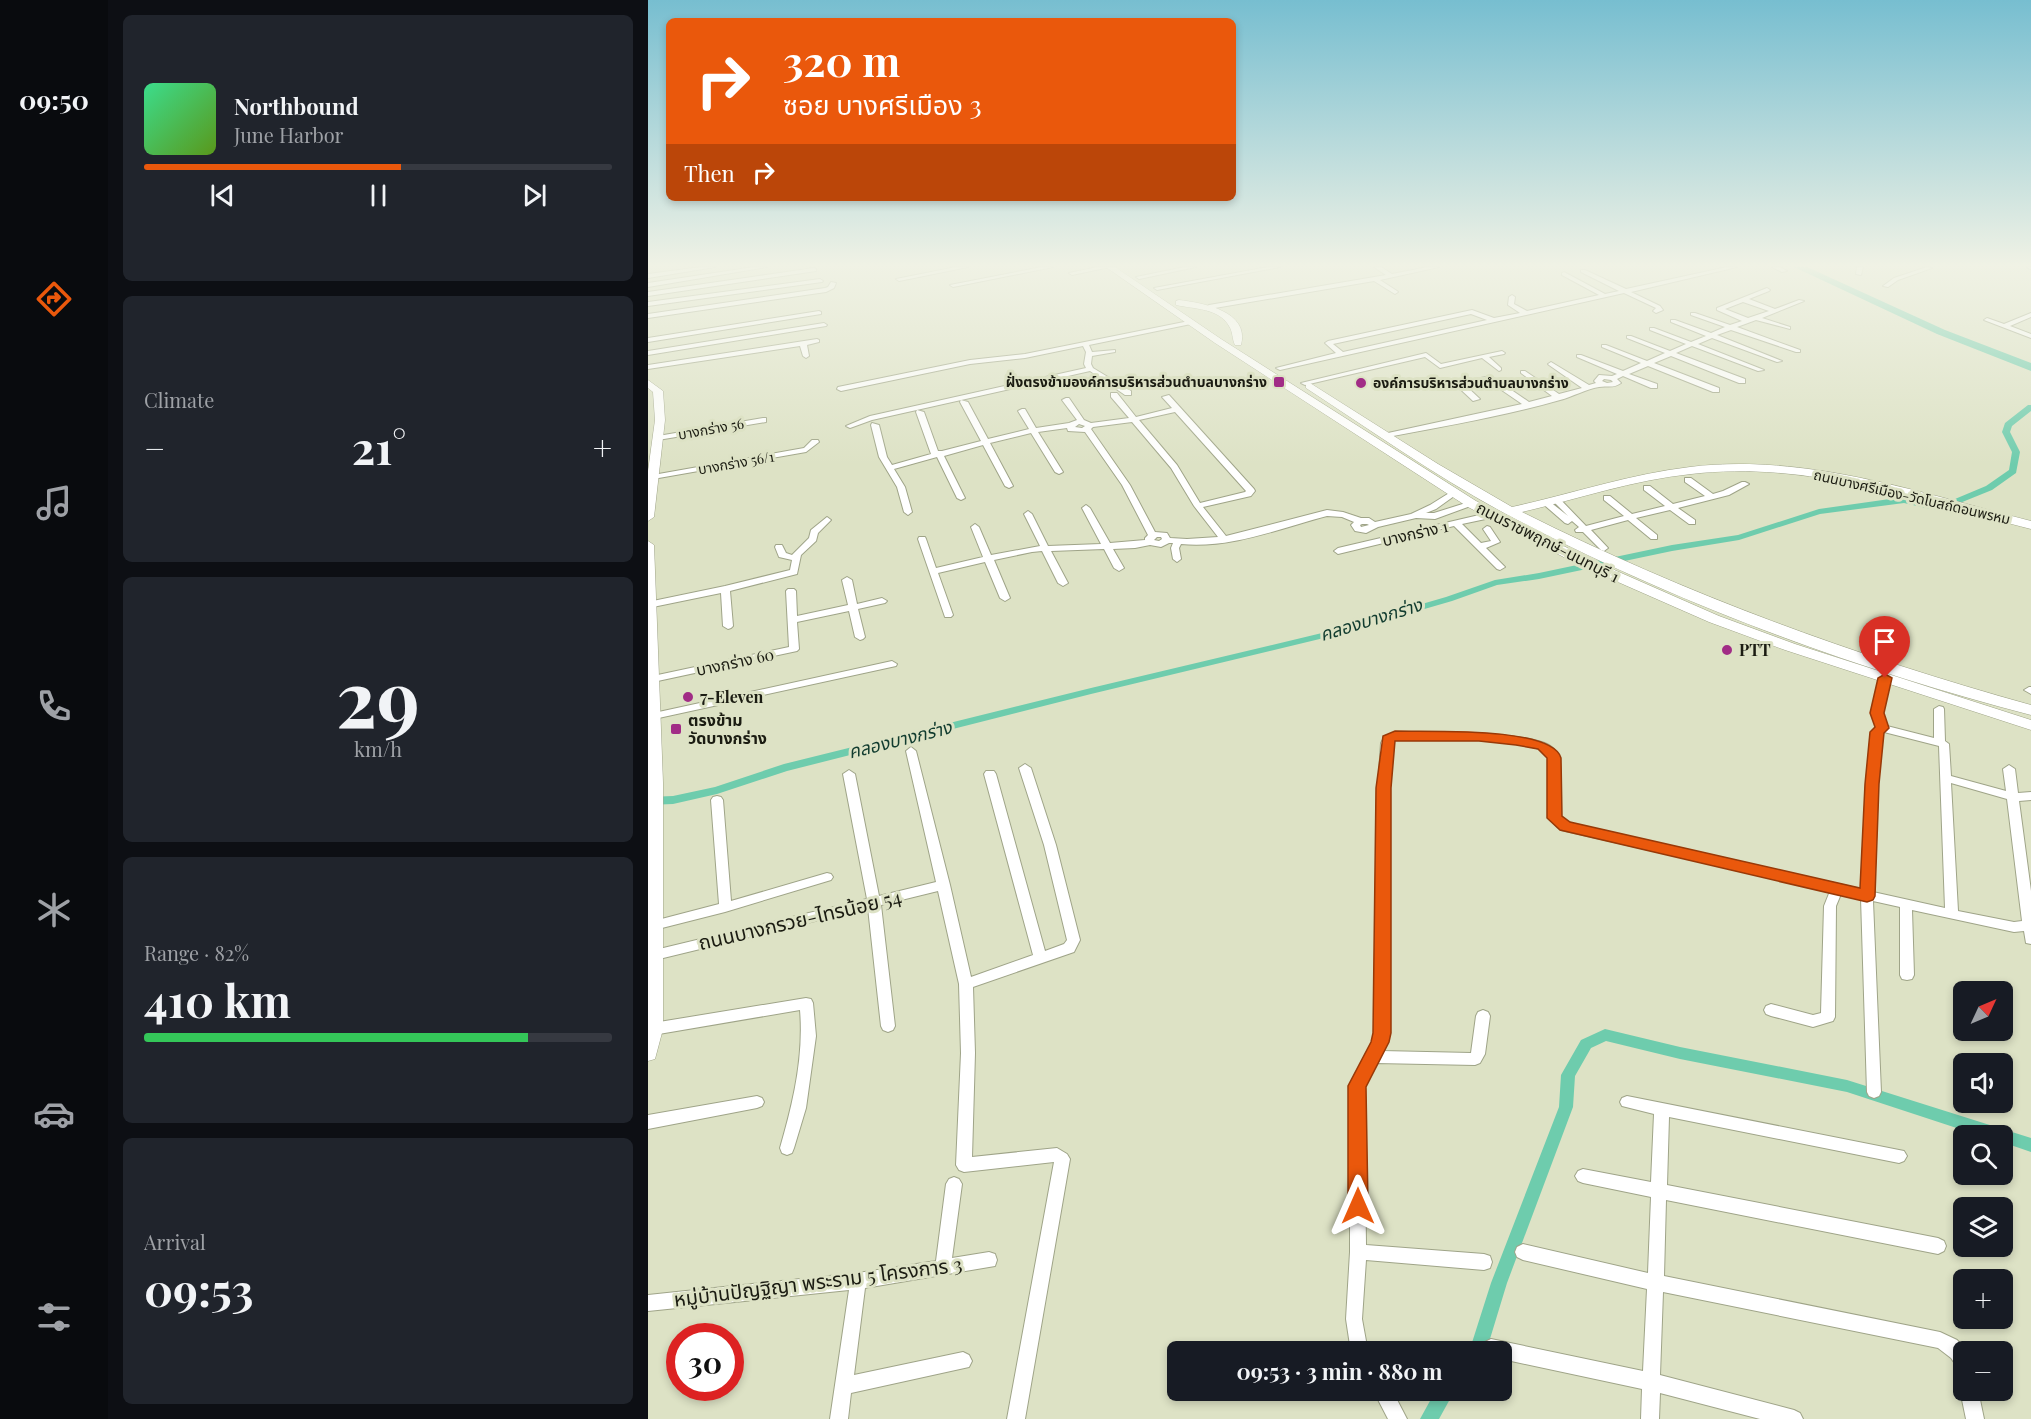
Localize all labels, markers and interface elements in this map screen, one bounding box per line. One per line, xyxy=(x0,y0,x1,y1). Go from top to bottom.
text: 320 m xyxy=(783,32,900,88)
icon: right xyxy=(684,42,762,120)
text: 09:50 xyxy=(19,81,89,117)
text: ซอย บางศรีเมือง 3 xyxy=(783,86,982,122)
text: Northbound xyxy=(234,91,359,121)
text: June Harbor xyxy=(234,121,344,148)
icon: right xyxy=(747,156,780,189)
text: Then xyxy=(684,158,735,188)
icon: previous xyxy=(206,179,239,212)
icon: pause xyxy=(362,179,395,212)
icon: next xyxy=(518,179,551,212)
icon: directions xyxy=(33,278,75,320)
place label: ฝั่งตรงข้ามองค์การบริหารส่วนตำบลบางกร่าง xyxy=(1006,372,1267,391)
place label: องค์การบริหารส่วนตำบลบางกร่าง xyxy=(1373,373,1569,392)
marker: ฝั่งตรงข้ามองค์การบริหารส่วนตำบลบางกร่าง xyxy=(1272,375,1286,389)
marker: องค์การบริหารส่วนตำบลบางกร่าง xyxy=(1354,376,1368,390)
text: Climate xyxy=(144,386,214,413)
street label: บางกร่าง 56 xyxy=(676,413,745,444)
text: 21° xyxy=(352,416,406,476)
text: − xyxy=(144,425,165,469)
text: + xyxy=(593,425,612,469)
street label: บางกร่าง 56/1 xyxy=(696,446,775,479)
street label: ถนนบางศรีเมือง-วัดโบสถ์ดอนพรหม xyxy=(1812,465,2012,528)
icon: music xyxy=(33,482,75,524)
street label: ถนนราชพฤกษ์-นนทบุรี 1 xyxy=(1473,496,1623,587)
street label: บางกร่าง 1 xyxy=(1380,515,1450,550)
water label: คลองบางกร่าง xyxy=(1317,592,1426,646)
pin xyxy=(1859,616,1910,678)
icon: arrive xyxy=(1868,625,1901,658)
place label: PTT xyxy=(1739,639,1771,660)
street label: บางกร่าง 60 xyxy=(694,643,776,680)
marker: PTT xyxy=(1720,643,1734,657)
text: 29 xyxy=(336,644,420,748)
icon: phone xyxy=(33,685,75,727)
place label: 7-Eleven xyxy=(700,686,763,707)
marker: 7-Eleven xyxy=(681,690,695,704)
place label: ตรงข้าม วัดบางกร่าง xyxy=(688,709,767,748)
water label: คลองบางกร่าง xyxy=(846,714,955,763)
marker: ตรงข้าม วัดบางกร่าง xyxy=(669,722,683,736)
text: km/h xyxy=(354,735,402,762)
street label: ถนนบางกรวย-ไทรน้อย 54 xyxy=(695,882,904,955)
icon: climate xyxy=(33,889,75,931)
text: Range · 82% xyxy=(144,939,249,966)
text: 410 km xyxy=(144,969,291,1029)
north arrow xyxy=(1953,981,2013,1041)
map controls xyxy=(1953,981,2013,1401)
button: sound xyxy=(1953,1053,2013,1113)
icon: car xyxy=(33,1093,75,1135)
button: search xyxy=(1953,1125,2013,1185)
position arrow xyxy=(1326,1174,1390,1238)
button: layers xyxy=(1953,1197,2013,1257)
text: Arrival xyxy=(144,1228,206,1255)
street label: หมู่บ้านปัญฐิญา พระราม 5 โครงการ 3 xyxy=(672,1249,964,1313)
text: 09:53 xyxy=(144,1258,254,1318)
button: + xyxy=(1953,1269,2013,1329)
icon: filters xyxy=(33,1296,75,1338)
speed limit sign: 30 xyxy=(666,1323,744,1401)
button: − xyxy=(1953,1341,2013,1401)
text: 09:53 · 3 min · 880 m xyxy=(1237,1356,1443,1386)

